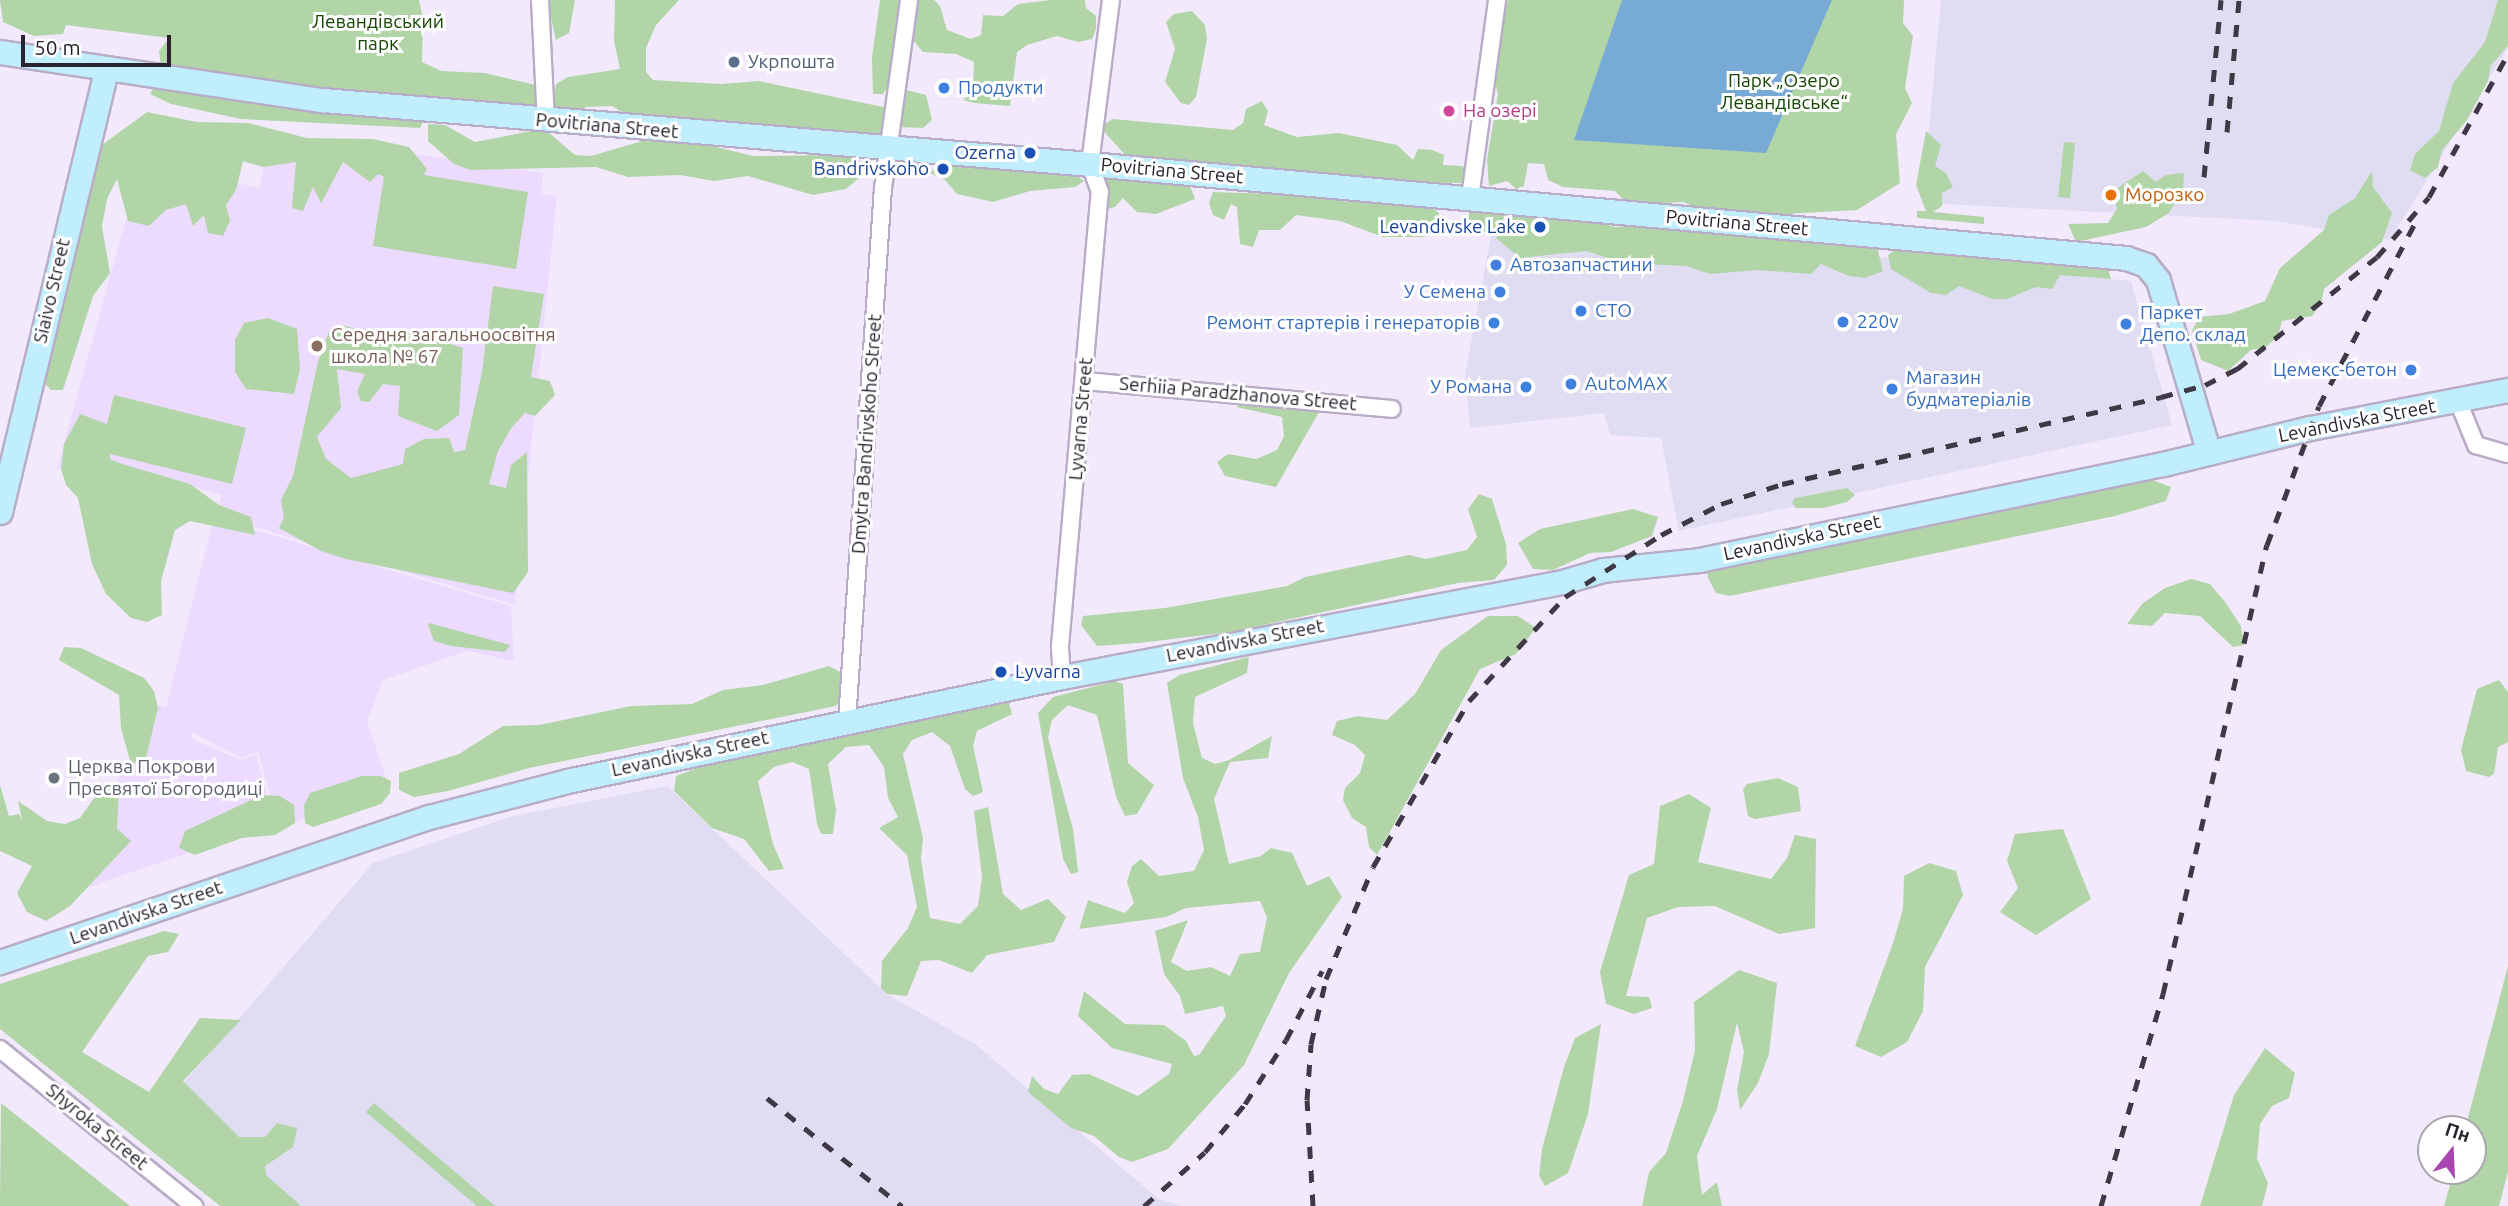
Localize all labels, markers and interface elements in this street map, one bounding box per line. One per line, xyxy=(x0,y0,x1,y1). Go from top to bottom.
park label: Левандівський парк xyxy=(312,11,444,55)
scale bar xyxy=(24,21,175,65)
text: 50 m xyxy=(34,35,81,59)
place label: Укрпошта xyxy=(748,51,835,73)
marker: Укрпошта xyxy=(726,54,742,70)
park label: Парк „Озеро Левандівське“ xyxy=(1720,70,1848,114)
place label: Продукти xyxy=(958,77,1044,99)
marker: Продукти xyxy=(936,80,952,96)
place label: На озері xyxy=(1463,100,1537,122)
marker: На озері xyxy=(1441,103,1457,119)
street label: Povitriana Street xyxy=(535,108,679,144)
place label: Ozerna xyxy=(954,142,1016,164)
marker: Ozerna xyxy=(1022,145,1038,161)
street label: Povitriana Street xyxy=(1100,153,1244,189)
place label: Bandrivskoho xyxy=(814,158,929,180)
marker: Bandrivskoho xyxy=(935,161,951,177)
place label: Морозко xyxy=(2125,184,2204,206)
marker: Морозко xyxy=(2103,187,2119,203)
street label: Povitriana Street xyxy=(1665,205,1809,241)
place label: Levandivske Lake xyxy=(1379,216,1526,238)
marker: Levandivske Lake xyxy=(1532,219,1548,235)
street label: Siaivo Street xyxy=(29,236,75,346)
place label: Автозапчастини xyxy=(1510,254,1653,276)
marker: Автозапчастини xyxy=(1488,257,1504,273)
place label: У Семена xyxy=(1404,281,1486,303)
marker: У Семена xyxy=(1492,284,1508,300)
place label: СТО xyxy=(1595,300,1632,322)
place label: Паркет Депо. склад xyxy=(2140,302,2246,346)
marker: СТО xyxy=(1573,303,1589,319)
place label: 220v xyxy=(1857,311,1898,333)
place label: Ремонт стартерів і генераторів xyxy=(1206,312,1480,334)
street label: Dmytra Bandrivskoho Street xyxy=(847,313,887,555)
marker: 220v xyxy=(1835,314,1851,330)
marker: Ремонт стартерів і генераторів xyxy=(1486,315,1502,331)
marker: Паркет Депо. склад xyxy=(2118,316,2134,332)
place label: Середня загальноосвітня школа № 67 xyxy=(331,324,556,368)
marker: Середня загальноосвітня школа № 67 xyxy=(309,338,325,354)
street label: Lyvarna Street xyxy=(1064,357,1098,481)
place label: Цемекс-бетон xyxy=(2273,359,2397,381)
marker: Цемекс-бетон xyxy=(2403,362,2419,378)
place label: Магазин будматеріалів xyxy=(1906,367,2031,411)
street label: Serhiia Paradzhanova Street xyxy=(1118,372,1358,416)
place label: AutoMAX xyxy=(1585,373,1668,395)
place label: У Романа xyxy=(1430,376,1512,398)
marker: AutoMAX xyxy=(1563,376,1579,392)
marker: У Романа xyxy=(1518,379,1534,395)
marker: Магазин будматеріалів xyxy=(1884,381,1900,397)
street label: Levandivska Street xyxy=(2276,395,2438,447)
street label: Levandivska Street xyxy=(1721,510,1883,566)
street label: Levandivska Street xyxy=(1164,615,1326,667)
place label: Lyvarna xyxy=(1015,661,1081,683)
marker: Lyvarna xyxy=(993,664,1009,680)
street label: Levandivska Street xyxy=(609,726,771,782)
place label: Церква Покрови Пресвятої Богородиці xyxy=(68,756,263,800)
marker: Церква Покрови Пресвятої Богородиці xyxy=(46,770,62,786)
street label: Levandivska Street xyxy=(67,876,225,950)
street label: Shyroka Street xyxy=(41,1079,153,1175)
north arrow xyxy=(2417,1115,2487,1185)
text: Пн xyxy=(2443,1118,2473,1146)

